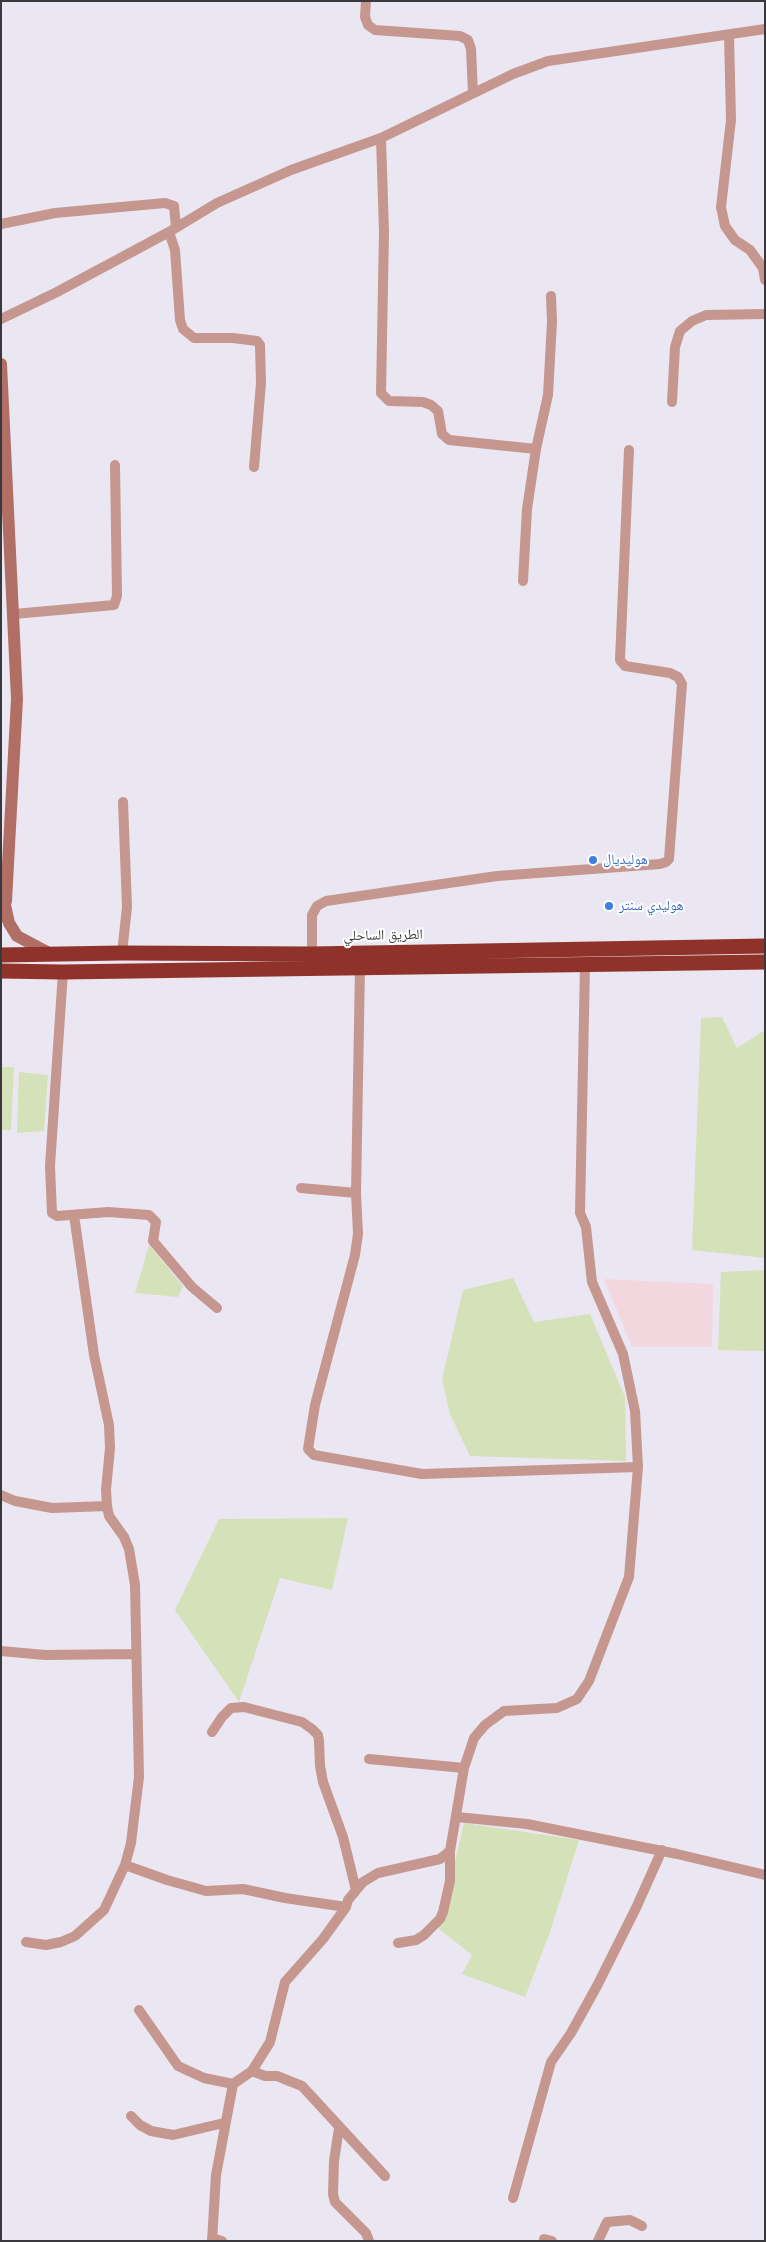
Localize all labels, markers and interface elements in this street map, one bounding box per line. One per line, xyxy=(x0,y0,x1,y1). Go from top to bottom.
place label: هوليديال xyxy=(603,852,648,868)
marker: هوليديال xyxy=(587,854,599,866)
place label: هوليدي سنتر xyxy=(619,898,684,914)
marker: هوليدي سنتر xyxy=(603,900,615,912)
street label: الطريق الساحلي xyxy=(343,927,423,945)

